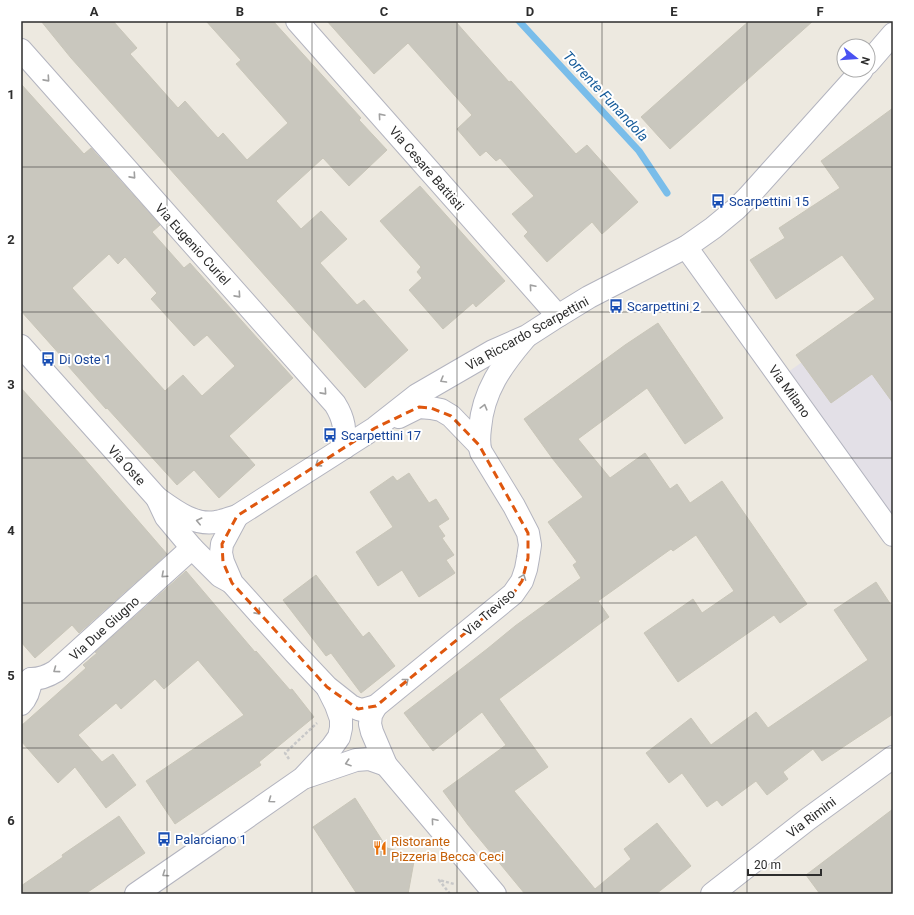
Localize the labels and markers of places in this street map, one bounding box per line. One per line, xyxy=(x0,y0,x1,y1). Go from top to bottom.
bus stop icon: Scarpettini 15 xyxy=(710,193,726,209)
place label: Scarpettini 15 xyxy=(729,194,809,209)
bus stop icon: Scarpettini 2 xyxy=(608,298,624,314)
place label: Scarpettini 2 xyxy=(627,299,700,314)
bus stop icon: Di Oste 1 xyxy=(40,351,56,367)
place label: Di Oste 1 xyxy=(59,352,111,367)
bus stop icon: Scarpettini 17 xyxy=(322,427,338,443)
place label: Scarpettini 17 xyxy=(341,428,421,443)
bus stop icon: Palarciano 1 xyxy=(156,831,172,847)
place label: Palarciano 1 xyxy=(175,832,247,847)
place label: Ristorante Pizzeria Becca Ceci xyxy=(391,834,504,864)
restaurant icon: Ristorante Pizzeria Becca Ceci xyxy=(372,840,388,856)

